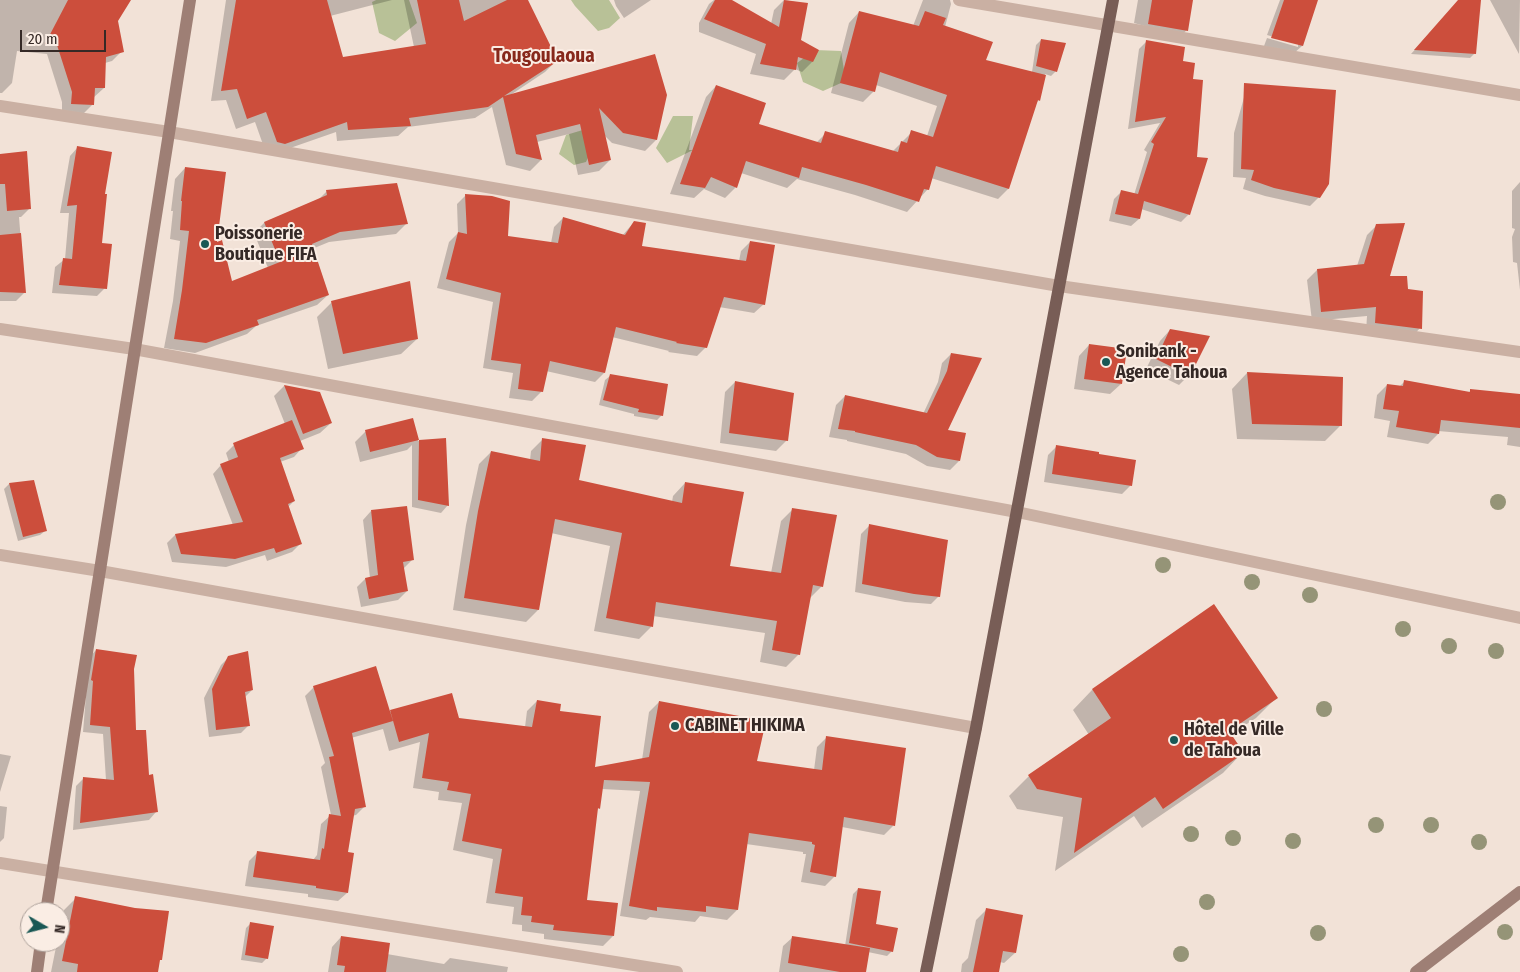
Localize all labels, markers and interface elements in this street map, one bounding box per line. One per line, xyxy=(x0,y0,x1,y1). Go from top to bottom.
scale bar xyxy=(22,20,109,52)
text: 20 m xyxy=(28,30,58,48)
district label: Tougoulaoua xyxy=(493,46,595,68)
place label: Poissonerie Boutique FIFA xyxy=(215,223,317,266)
marker: Poissonerie Boutique FIFA xyxy=(199,238,211,250)
place label: Sonibank - Agence Tahoua xyxy=(1116,341,1227,384)
marker: Sonibank - Agence Tahoua xyxy=(1100,356,1112,368)
place label: CABINET HIKIMA xyxy=(685,715,805,737)
place label: Hôtel de Ville de Tahoua xyxy=(1184,719,1284,762)
marker: CABINET HIKIMA xyxy=(669,720,681,732)
marker: Hôtel de Ville de Tahoua xyxy=(1168,734,1180,746)
north arrow xyxy=(20,902,70,952)
text: N xyxy=(50,924,68,934)

